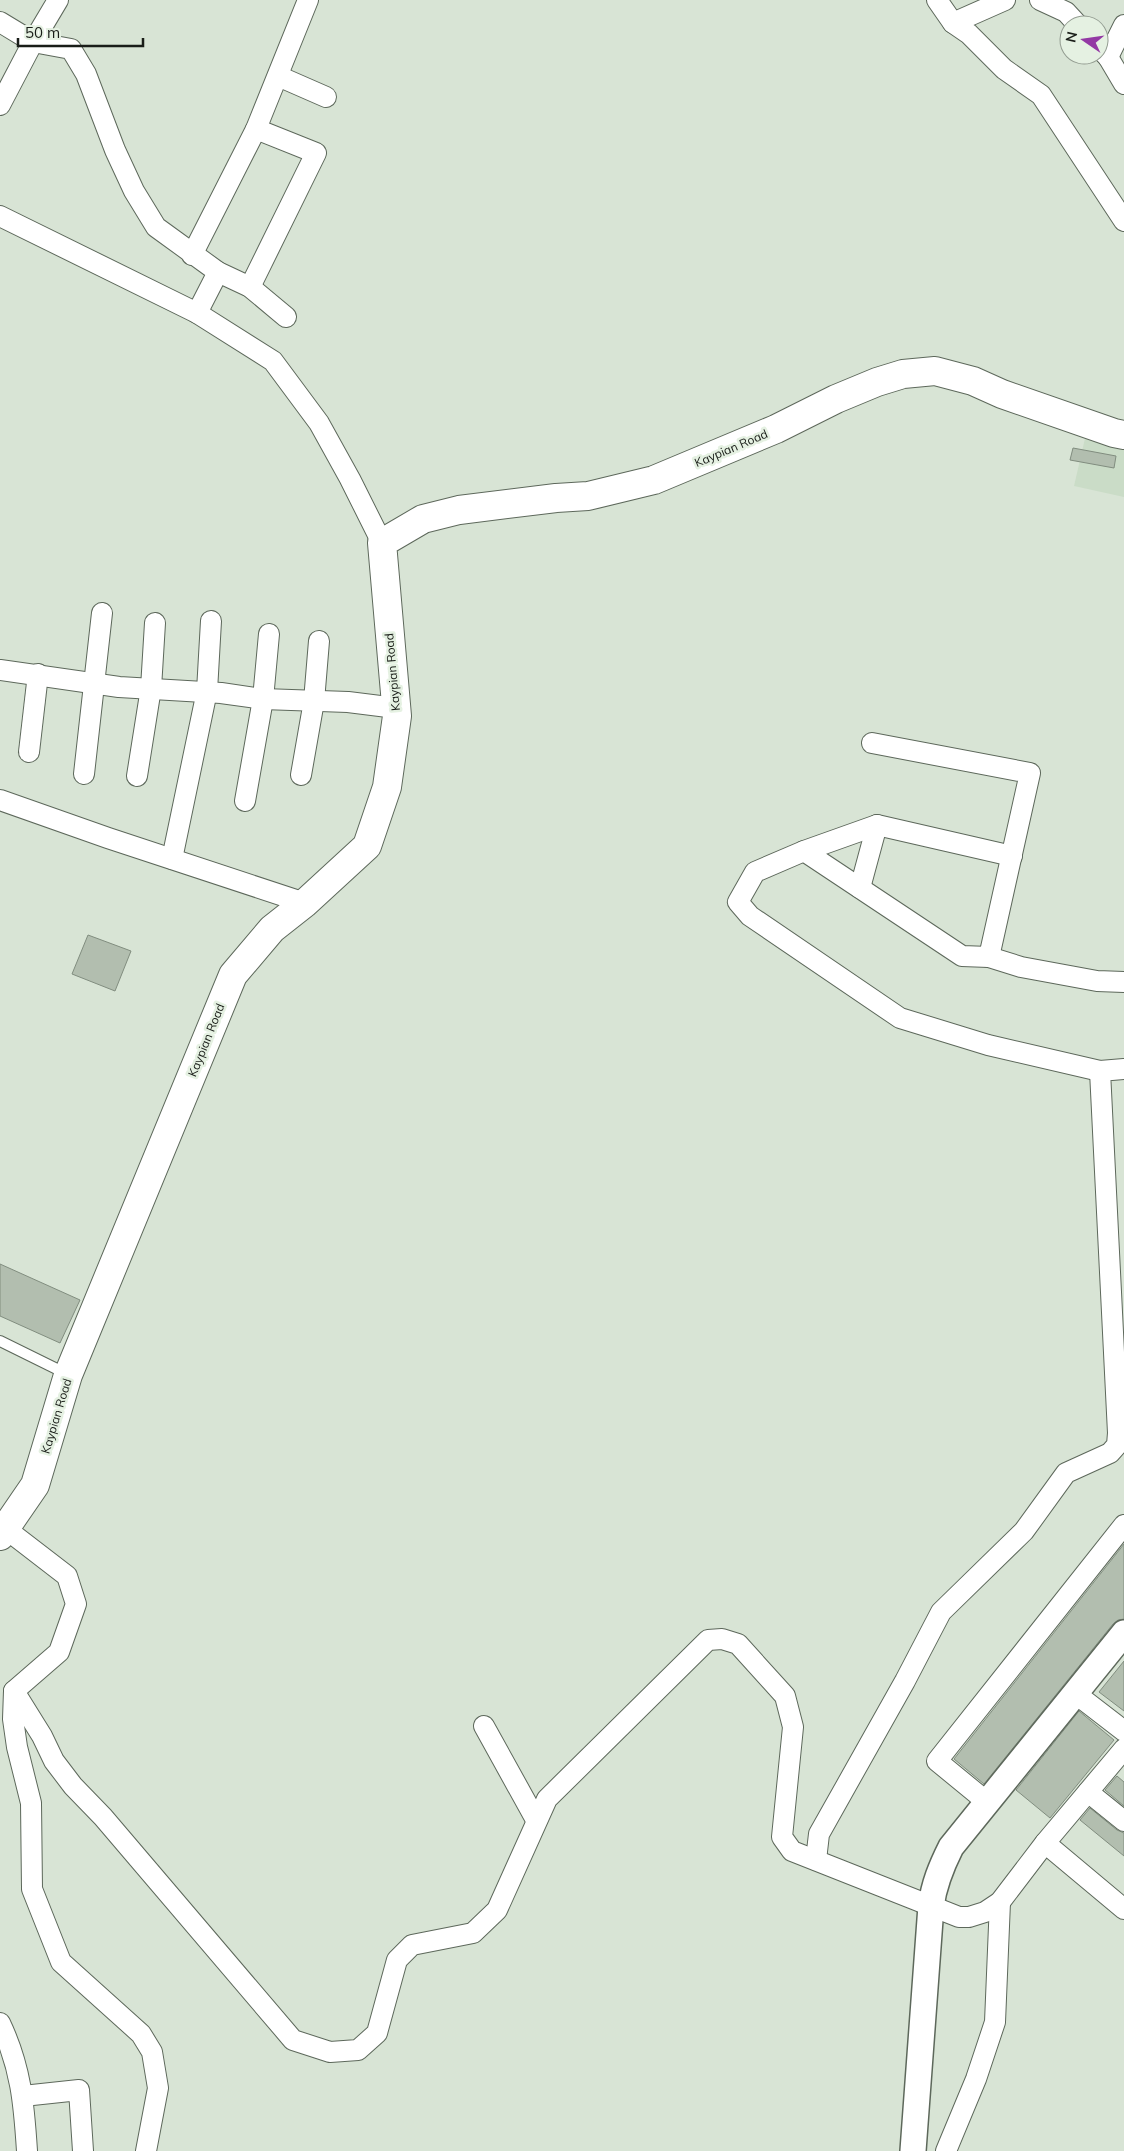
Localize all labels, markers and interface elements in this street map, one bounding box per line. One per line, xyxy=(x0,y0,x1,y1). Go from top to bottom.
scale bar xyxy=(18,15,142,47)
north arrow xyxy=(1059,15,1109,65)
text: 50 m xyxy=(25,23,60,42)
text: N xyxy=(1061,30,1081,44)
street label: Kaypian Road xyxy=(692,426,770,470)
street label: Kaypian Road xyxy=(381,633,403,711)
street label: Kaypian Road xyxy=(184,1001,228,1079)
street label: Kaypian Road xyxy=(37,1377,75,1455)

